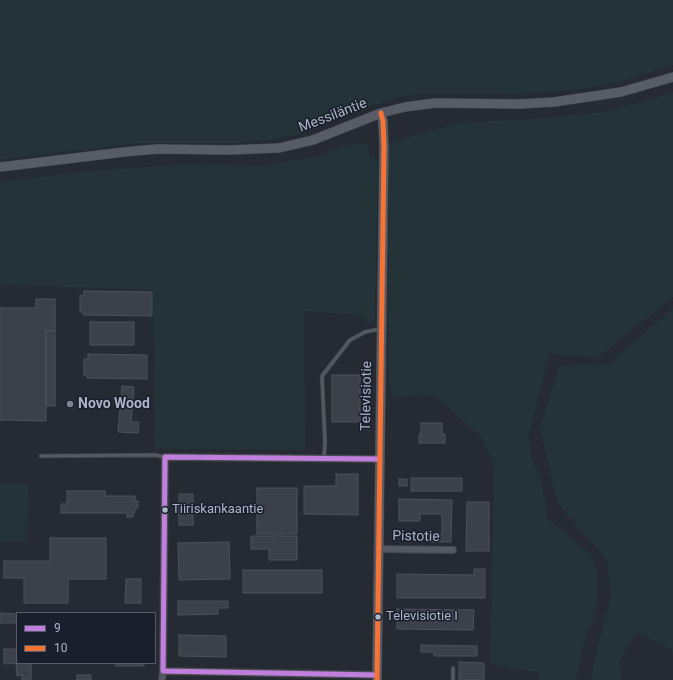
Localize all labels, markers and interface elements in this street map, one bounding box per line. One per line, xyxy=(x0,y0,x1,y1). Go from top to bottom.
street label: Messiläntie xyxy=(297,95,369,137)
street label: Televisiotie xyxy=(358,361,376,431)
place label: Novo Wood xyxy=(78,396,150,412)
marker: Novo Wood xyxy=(65,399,75,409)
place label: Tiiriskankaantie xyxy=(172,502,263,518)
marker: Tiiriskankaantie xyxy=(160,505,170,515)
street label: Pistotie xyxy=(392,528,440,546)
place label: Televisiotie I xyxy=(386,609,458,625)
legend xyxy=(16,612,156,664)
marker: Televisiotie I xyxy=(373,612,383,622)
text: 9 xyxy=(54,621,61,635)
text: 10 xyxy=(54,641,68,655)

